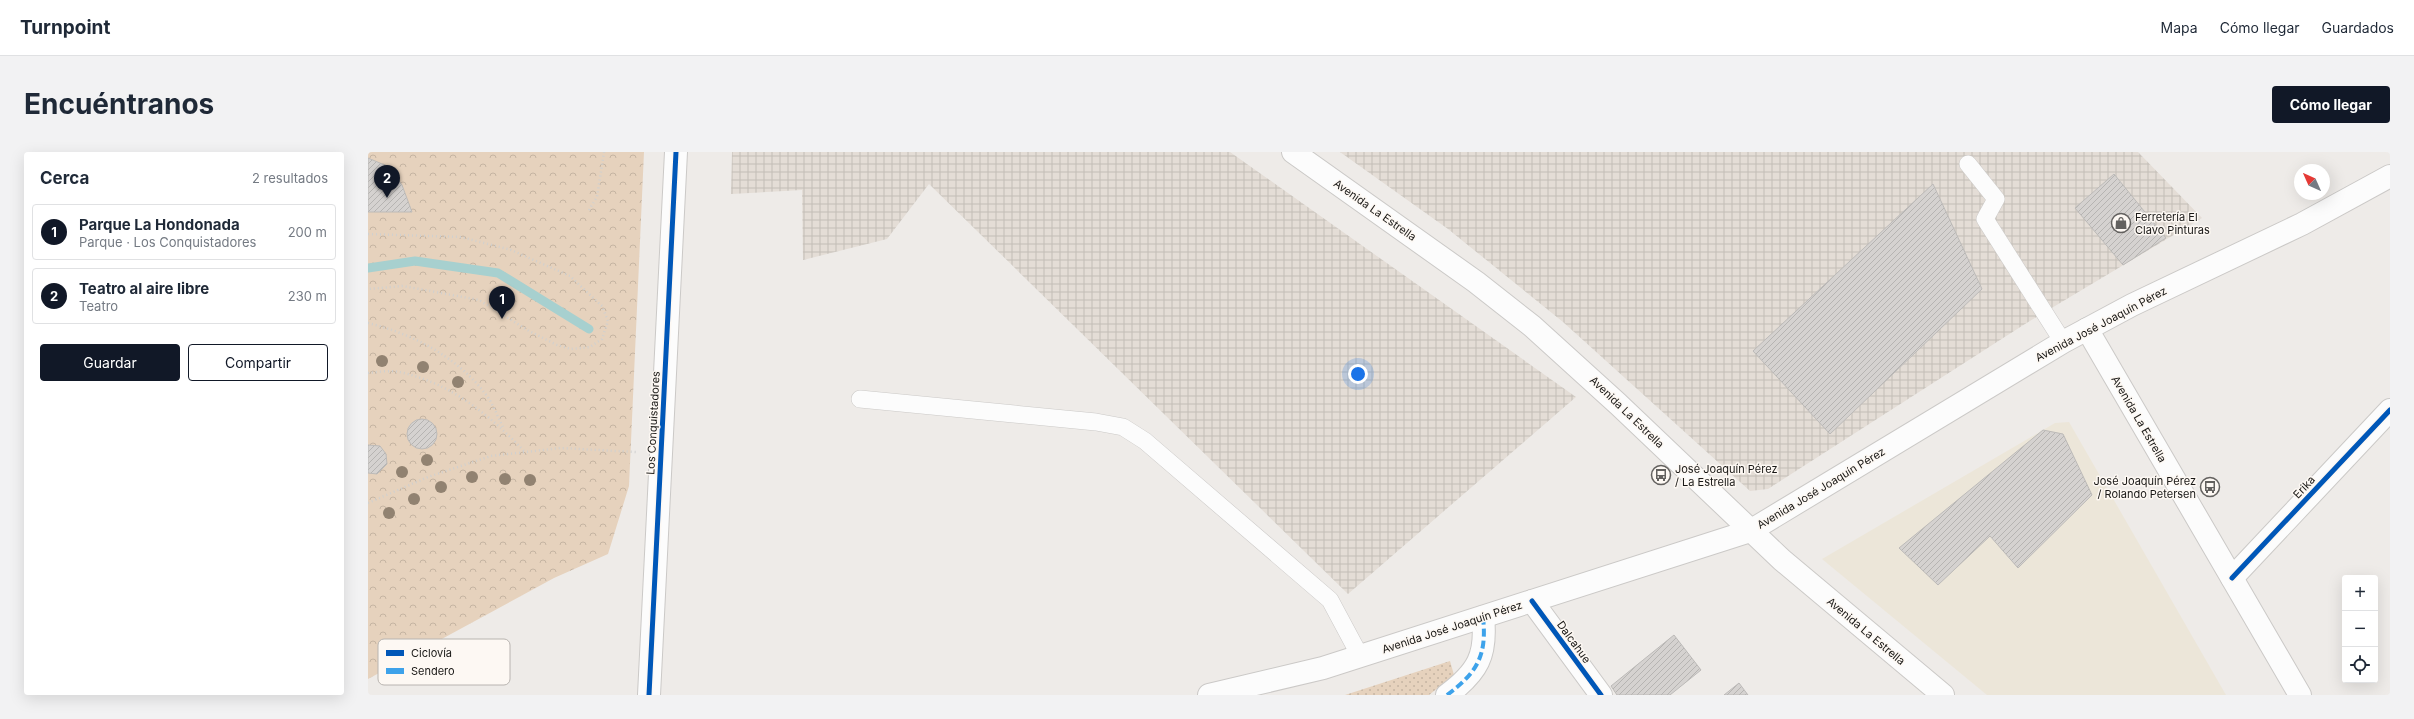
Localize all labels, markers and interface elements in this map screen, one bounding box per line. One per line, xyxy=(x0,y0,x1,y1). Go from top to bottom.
text: Turnpoint xyxy=(20,16,110,39)
text: Mapa xyxy=(2161,19,2198,36)
text: Cómo llegar xyxy=(2220,19,2300,36)
text: Guardados xyxy=(2322,19,2394,36)
button: Cómo llegar xyxy=(2272,86,2390,123)
text: Encuéntranos xyxy=(24,87,214,121)
north arrow xyxy=(2294,164,2330,200)
pin: 2 xyxy=(374,165,400,198)
text: Cerca xyxy=(40,168,89,188)
text: 2 resultados xyxy=(252,170,328,186)
street label: Avenida La Estrella xyxy=(1331,176,1419,244)
place label: Ferretería El Clavo Pinturas xyxy=(2135,210,2210,237)
shop icon: Ferretería El Clavo Pinturas xyxy=(2110,212,2132,234)
text: Parque La Hondonada xyxy=(79,215,240,234)
text: 1 xyxy=(51,224,57,240)
text: 200 m xyxy=(288,224,327,240)
text: Parque · Los Conquistadores xyxy=(79,234,256,250)
text: Teatro al aire libre xyxy=(79,279,209,298)
street label: Avenida José Joaquín Pérez xyxy=(2033,283,2169,365)
pin: 1 xyxy=(489,286,515,319)
text: 2 xyxy=(50,288,58,304)
text: 230 m xyxy=(288,288,327,304)
text: Teatro xyxy=(79,298,118,314)
button: Guardar xyxy=(40,344,180,381)
button: Compartir xyxy=(188,344,328,381)
your location xyxy=(1348,364,1368,384)
street label: Los Conquistadores xyxy=(643,371,663,475)
street label: Avenida La Estrella xyxy=(1587,373,1667,451)
street label: Avenida La Estrella xyxy=(2108,373,2170,465)
street label: Avenida José Joaquín Pérez xyxy=(1754,444,1888,532)
place label: José Joaquín Pérez / La Estrella xyxy=(1675,462,1778,489)
bus stop icon: José Joaquín Pérez / La Estrella xyxy=(1650,464,1672,486)
street label: Erika xyxy=(2290,473,2318,501)
place label: José Joaquín Pérez / Rolando Petersen xyxy=(2093,474,2196,501)
bus stop icon: José Joaquín Pérez / Rolando Petersen xyxy=(2199,476,2221,498)
map controls xyxy=(2342,575,2378,683)
button: + xyxy=(2342,575,2378,611)
street label: Avenida La Estrella xyxy=(1824,594,1908,668)
street label: Avenida José Joaquín Pérez xyxy=(1380,598,1524,656)
button: − xyxy=(2342,611,2378,647)
street label: Dalcahue xyxy=(1554,618,1594,666)
legend xyxy=(378,639,510,685)
text: Ciclovía xyxy=(411,646,452,660)
button: locate xyxy=(2342,647,2378,683)
text: Sendero xyxy=(411,664,455,678)

